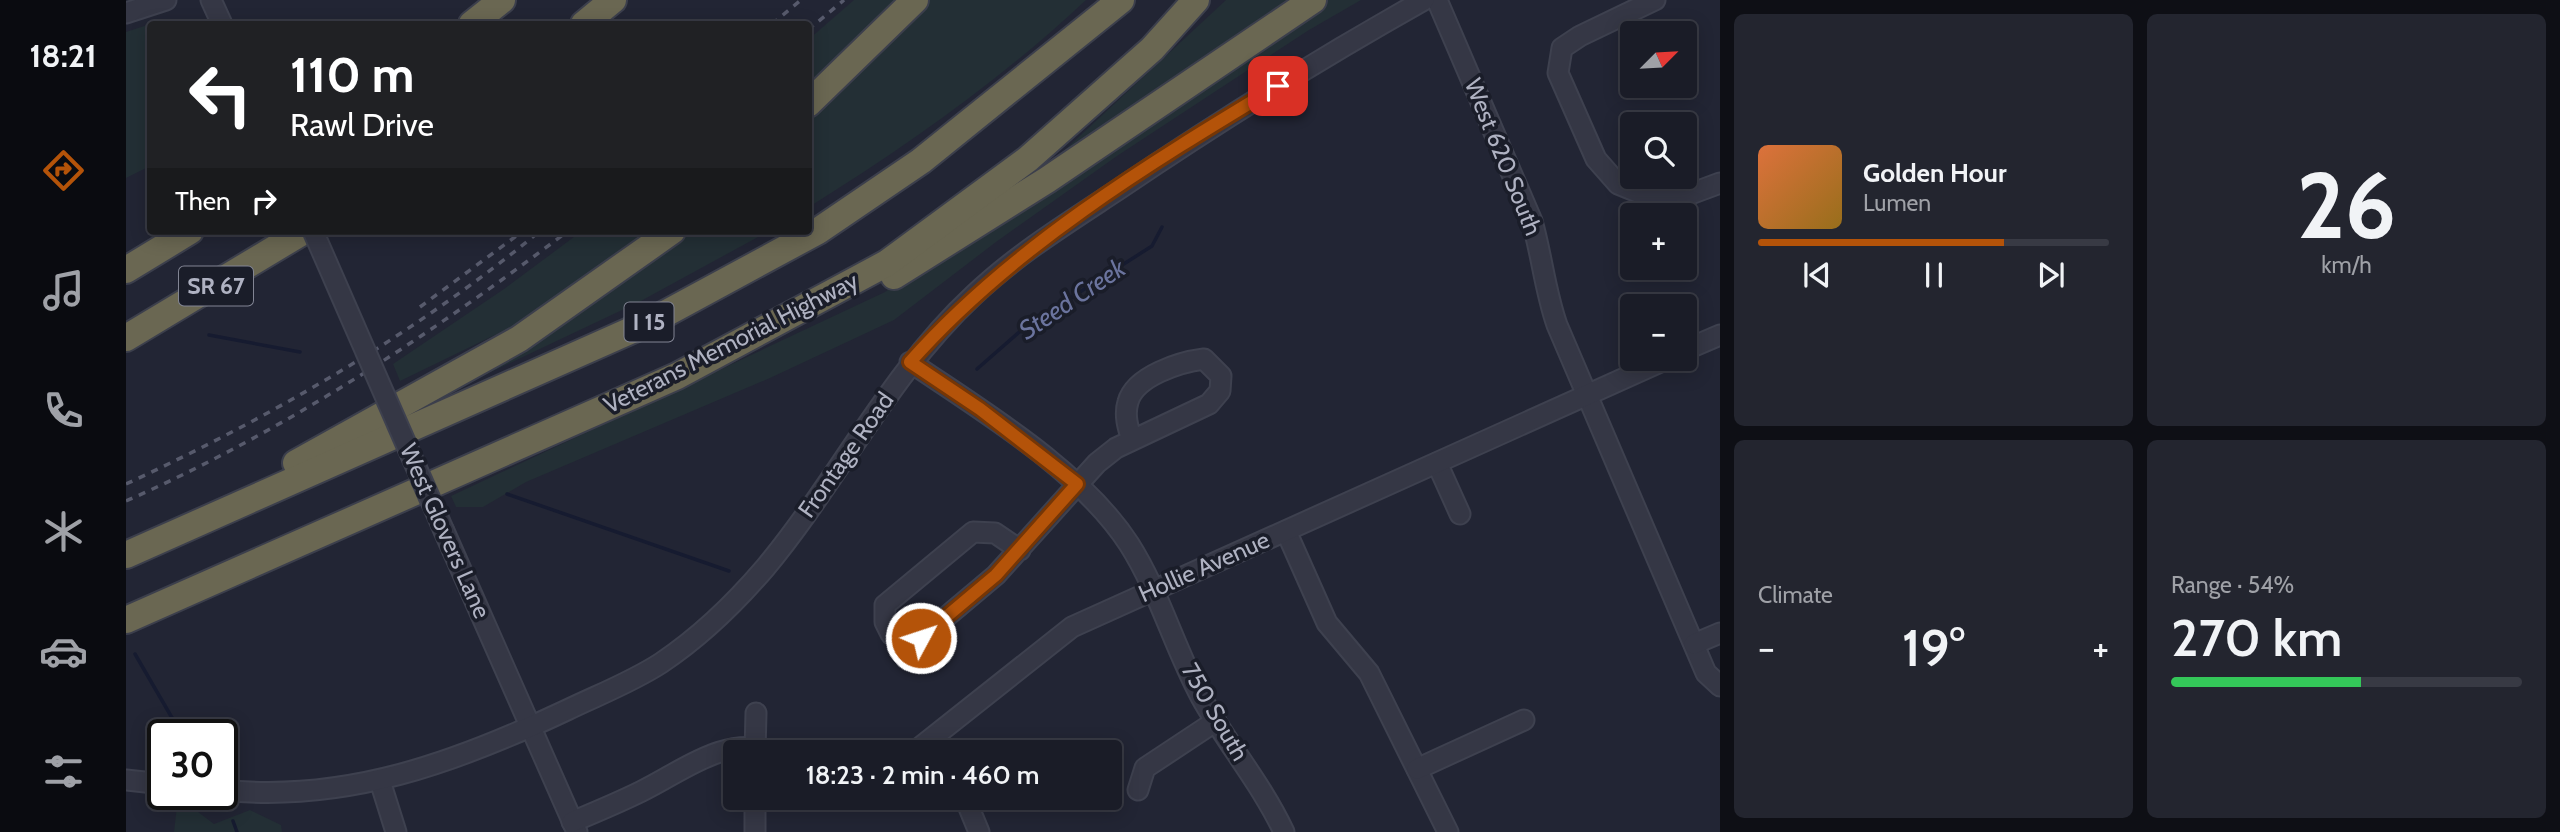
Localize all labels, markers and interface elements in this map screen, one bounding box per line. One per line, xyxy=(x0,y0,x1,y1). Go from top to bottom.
north arrow xyxy=(1620,21,1698,98)
map controls xyxy=(1620,21,1697,371)
text: 18:21 xyxy=(30,36,96,75)
text: 110 m xyxy=(290,45,414,104)
icon: left xyxy=(175,49,266,140)
pin xyxy=(1248,56,1308,116)
icon: arrive xyxy=(1259,67,1297,105)
street label: West 620 South xyxy=(1459,74,1548,240)
text: Rawl Drive xyxy=(290,105,434,144)
button: search xyxy=(1620,112,1697,189)
icon: directions xyxy=(39,146,88,195)
text: 26 xyxy=(2297,150,2396,261)
text: Golden Hour xyxy=(1863,157,2006,189)
icon: right xyxy=(245,182,283,220)
text: Then xyxy=(175,185,231,217)
text: Lumen xyxy=(1863,189,1931,217)
button: + xyxy=(1620,203,1697,280)
water label: Steed Creek xyxy=(1013,251,1132,346)
text: km/h xyxy=(2321,251,2372,279)
icon: previous xyxy=(1798,256,1836,294)
icon: pause xyxy=(1915,256,1953,294)
icon: next xyxy=(2032,256,2070,294)
icon: music xyxy=(39,266,88,315)
road number: SR 67 xyxy=(179,266,253,306)
street label: Veterans Memorial Highway xyxy=(599,266,863,419)
button: − xyxy=(1620,294,1697,371)
road number: I 15 xyxy=(624,302,674,342)
icon: phone xyxy=(39,386,88,435)
street label: Frontage Road xyxy=(792,386,899,523)
street label: West Glovers Lane xyxy=(394,439,497,623)
icon: climate xyxy=(39,507,88,556)
street label: Hollie Avenue xyxy=(1134,525,1274,608)
text: Range · 54% xyxy=(2171,571,2294,599)
text: Climate xyxy=(1758,581,1833,609)
position arrow xyxy=(884,601,958,675)
text: 270 km xyxy=(2171,606,2342,669)
text: 19° xyxy=(1902,616,1965,679)
text: − xyxy=(1758,624,1775,671)
text: + xyxy=(2092,624,2109,671)
icon: car xyxy=(39,627,88,676)
street label: 750 South xyxy=(1176,658,1255,766)
speed limit sign: 30 xyxy=(147,719,238,810)
icon: filters xyxy=(39,747,88,796)
text: 18:23 · 2 min · 460 m xyxy=(806,759,1039,791)

